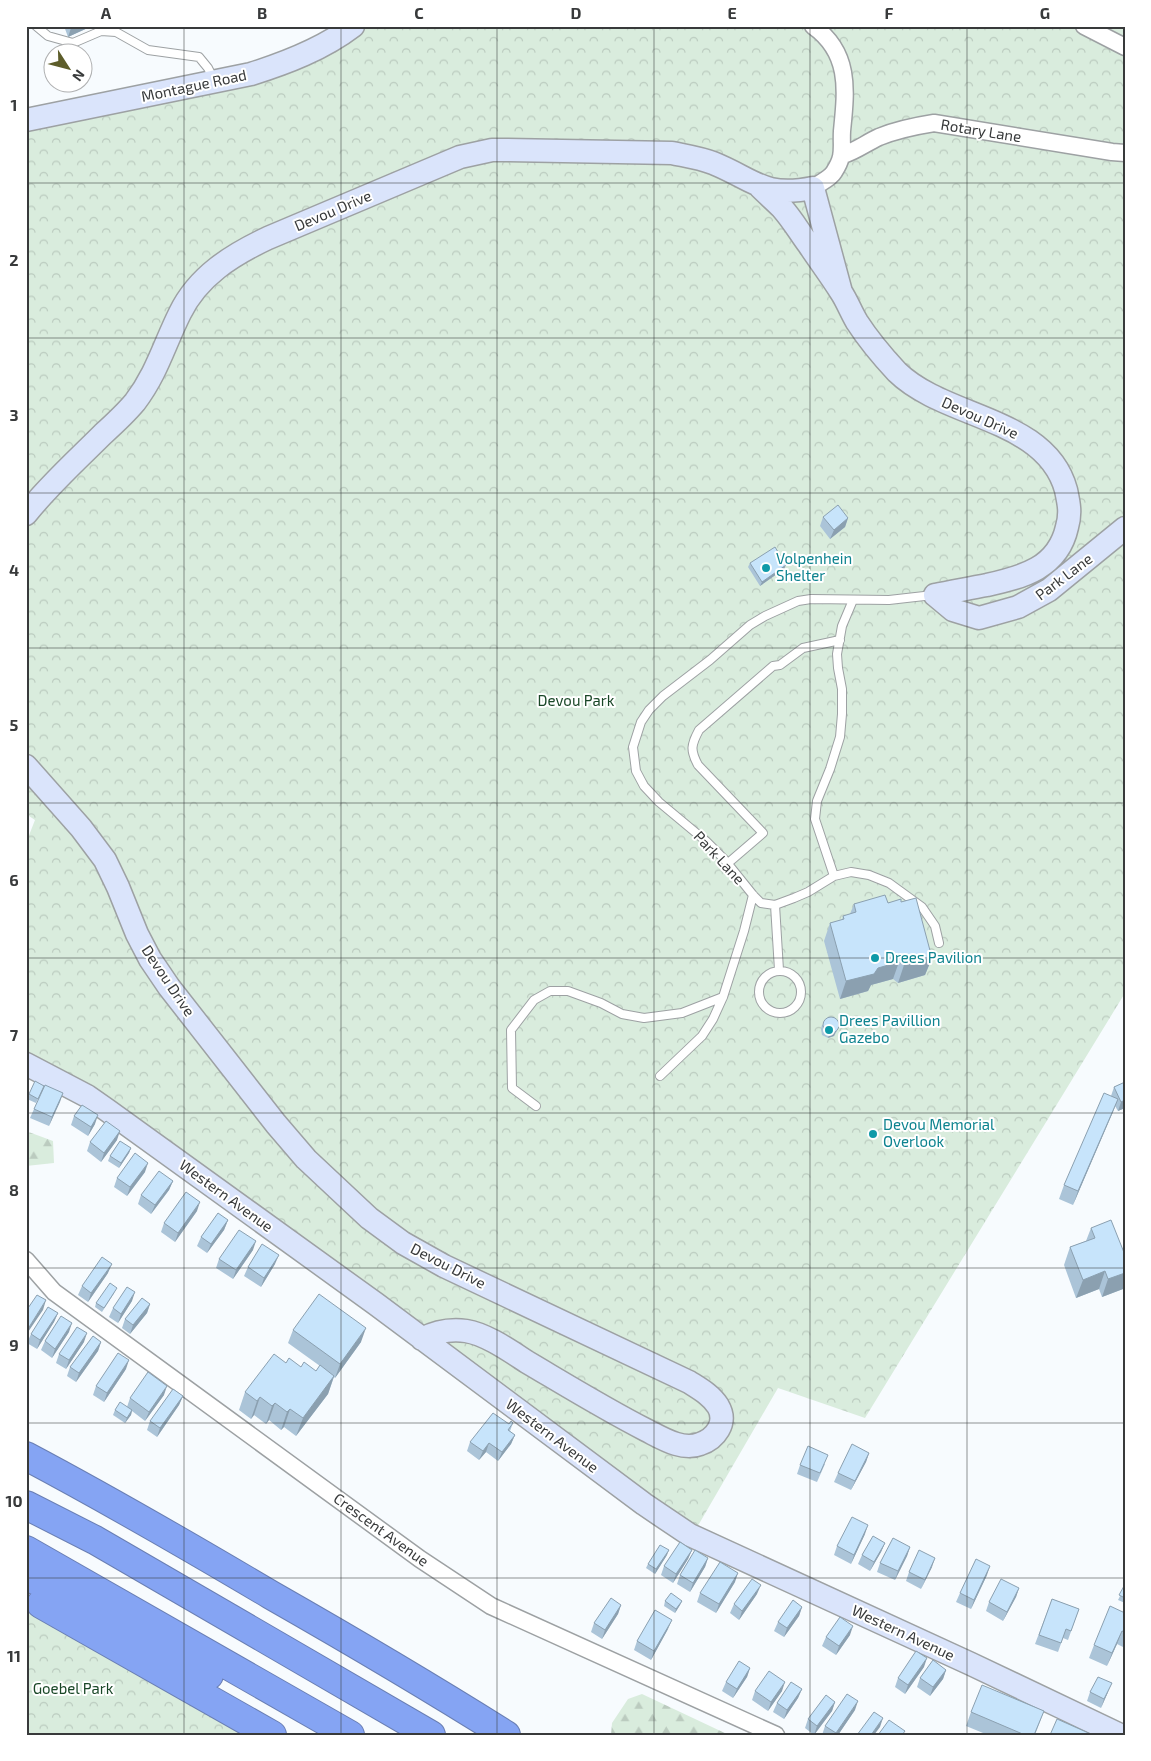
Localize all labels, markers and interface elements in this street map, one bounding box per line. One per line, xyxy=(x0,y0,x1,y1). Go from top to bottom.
text: A xyxy=(101,3,112,22)
text: B xyxy=(257,3,267,22)
text: C xyxy=(414,3,424,22)
text: D xyxy=(571,3,582,22)
text: E xyxy=(727,3,737,22)
text: F xyxy=(885,3,894,22)
text: G xyxy=(1040,3,1050,22)
north arrow xyxy=(42,42,92,92)
street label: Montague Road xyxy=(139,65,248,105)
text: N xyxy=(69,67,89,85)
text: 1 xyxy=(11,95,17,114)
street label: Rotary Lane xyxy=(940,115,1023,145)
street label: Devou Drive xyxy=(291,186,374,234)
text: 2 xyxy=(9,250,19,269)
street label: Devou Drive xyxy=(939,392,1021,442)
text: 3 xyxy=(9,405,19,424)
place label: Volpenhein Shelter xyxy=(776,549,852,584)
street label: Park Lane xyxy=(1031,549,1095,603)
text: 4 xyxy=(9,560,19,579)
marker: Volpenhein Shelter xyxy=(760,562,772,574)
park label: Devou Park xyxy=(538,691,615,709)
text: 5 xyxy=(10,715,19,734)
street label: Park Lane xyxy=(690,827,749,888)
text: 6 xyxy=(9,870,19,889)
street label: Devou Drive xyxy=(138,941,199,1019)
place label: Drees Pavilion xyxy=(885,948,982,966)
marker: Drees Pavilion xyxy=(869,952,881,964)
place label: Drees Pavillion Gazebo xyxy=(839,1011,940,1046)
marker: Drees Pavillion Gazebo xyxy=(823,1024,835,1036)
text: 7 xyxy=(10,1025,19,1044)
place label: Devou Memorial Overlook xyxy=(883,1115,995,1150)
marker: Devou Memorial Overlook xyxy=(867,1128,879,1140)
street label: Western Avenue xyxy=(176,1155,277,1235)
text: 8 xyxy=(9,1180,19,1199)
street label: Devou Drive xyxy=(408,1239,489,1292)
text: 9 xyxy=(9,1335,19,1354)
street label: Western Avenue xyxy=(503,1394,602,1476)
street label: Crescent Avenue xyxy=(331,1489,433,1570)
text: 10 xyxy=(5,1491,23,1510)
street label: Western Avenue xyxy=(849,1600,958,1664)
text: 11 xyxy=(7,1646,21,1665)
park label: Goebel Park xyxy=(33,1679,114,1697)

